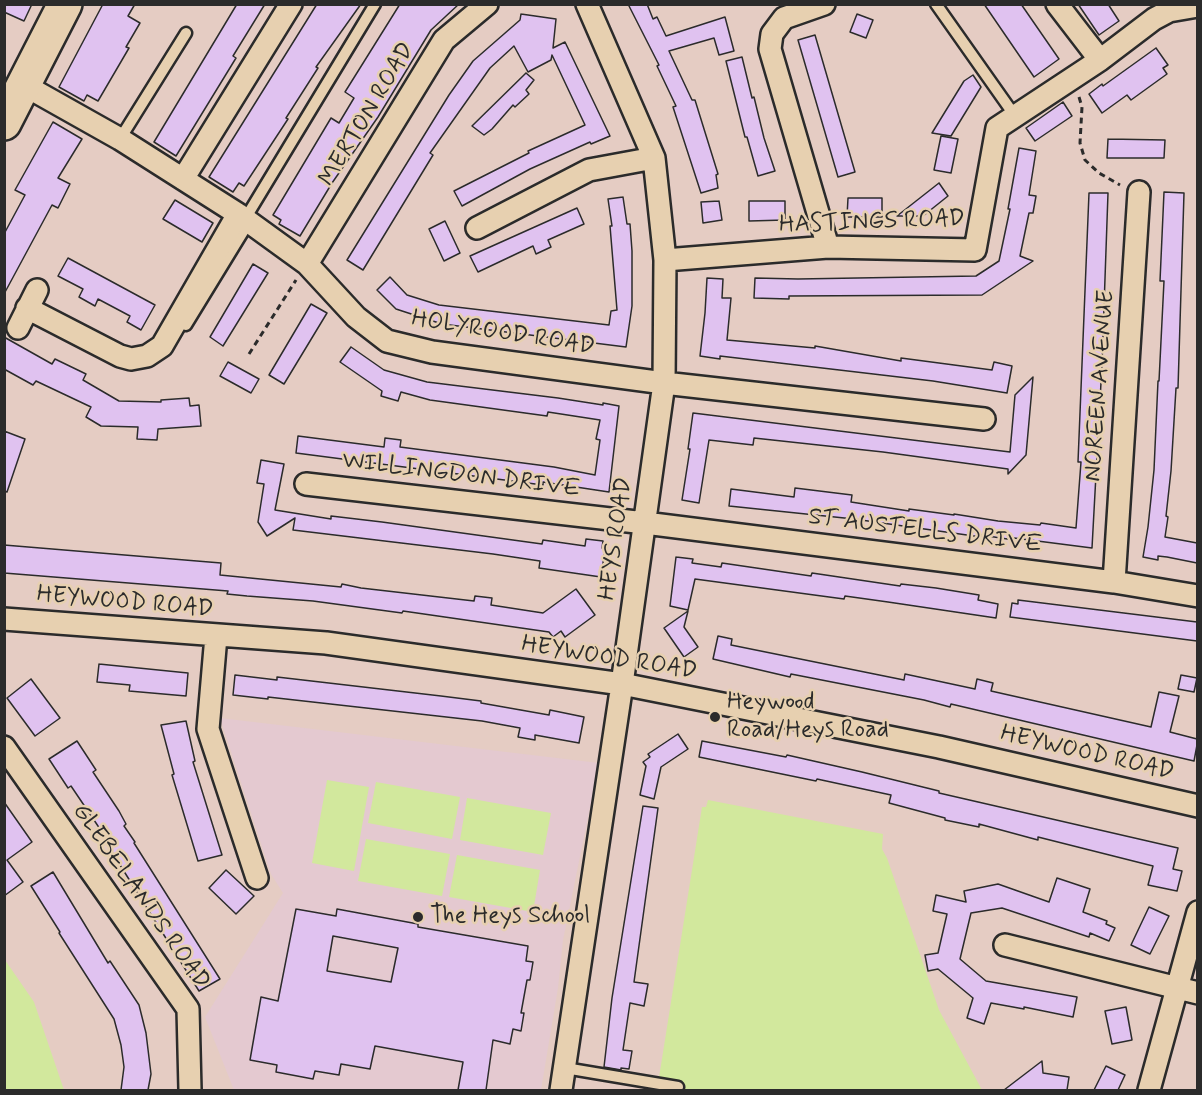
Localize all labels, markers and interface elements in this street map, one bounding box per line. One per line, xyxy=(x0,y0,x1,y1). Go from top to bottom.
street label: MERTON ROAD xyxy=(314,38,422,192)
street label: HASTINGS ROAD xyxy=(778,205,966,241)
street label: NOREEN AVENUE xyxy=(1080,289,1122,483)
street label: HOLYROOD ROAD xyxy=(409,305,597,363)
street label: WILLINGDON DRIVE xyxy=(340,447,582,505)
street label: HEYS ROAD xyxy=(594,476,640,602)
street label: ST AUSTELLS DRIVE xyxy=(807,503,1043,561)
street label: HEYWOOD ROAD xyxy=(35,581,215,625)
street label: HEYWOOD ROAD xyxy=(519,631,699,687)
place label: Heywood Road/Heys Road xyxy=(727,689,889,745)
marker: Heywood Road/Heys Road xyxy=(708,710,722,724)
street label: HEYWOOD ROAD xyxy=(997,720,1177,788)
street label: GLEBELANDS ROAD xyxy=(65,798,215,996)
place label: The Heys School xyxy=(430,903,590,931)
marker: The Heys School xyxy=(411,910,425,924)

